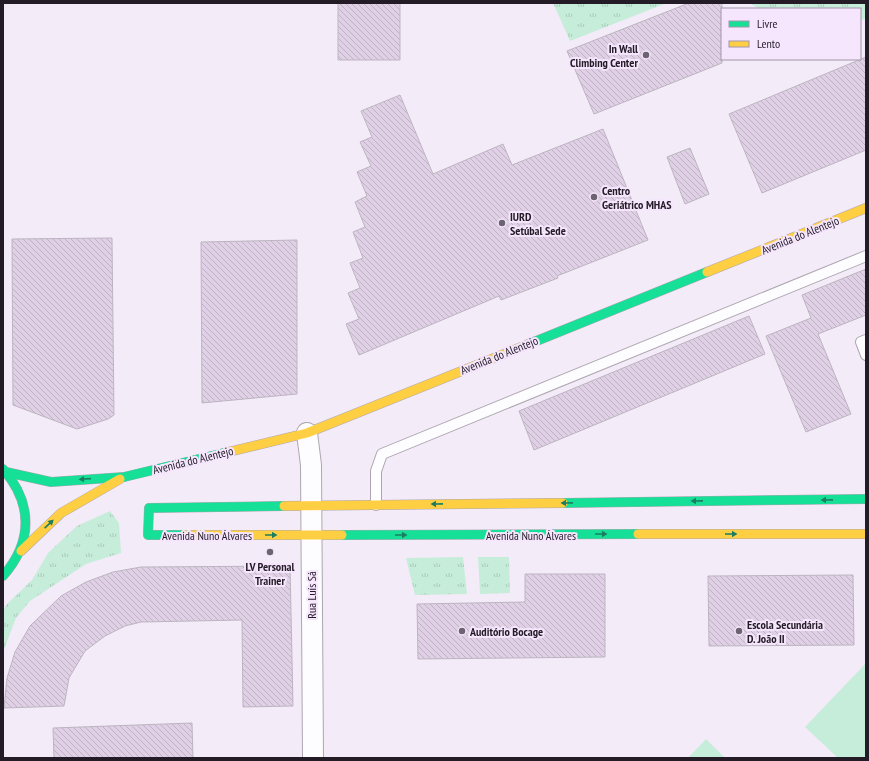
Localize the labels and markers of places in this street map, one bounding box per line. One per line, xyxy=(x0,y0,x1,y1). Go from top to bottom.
place label: In Wall Climbing Center xyxy=(570,41,638,70)
marker: In Wall Climbing Center xyxy=(641,50,651,60)
place label: Centro Geriátrico MHAS xyxy=(602,183,672,212)
marker: Centro Geriátrico MHAS xyxy=(589,192,599,202)
place label: IURD Setúbal Sede xyxy=(510,209,566,238)
marker: IURD Setúbal Sede xyxy=(497,218,507,228)
marker: LV Personal Trainer xyxy=(265,547,275,557)
place label: LV Personal Trainer xyxy=(246,559,295,588)
place label: Escola Secundária D. João II xyxy=(747,617,823,646)
place label: Auditório Bocage xyxy=(469,624,543,639)
marker: Auditório Bocage xyxy=(457,626,467,636)
marker: Escola Secundária D. João II xyxy=(734,626,744,636)

